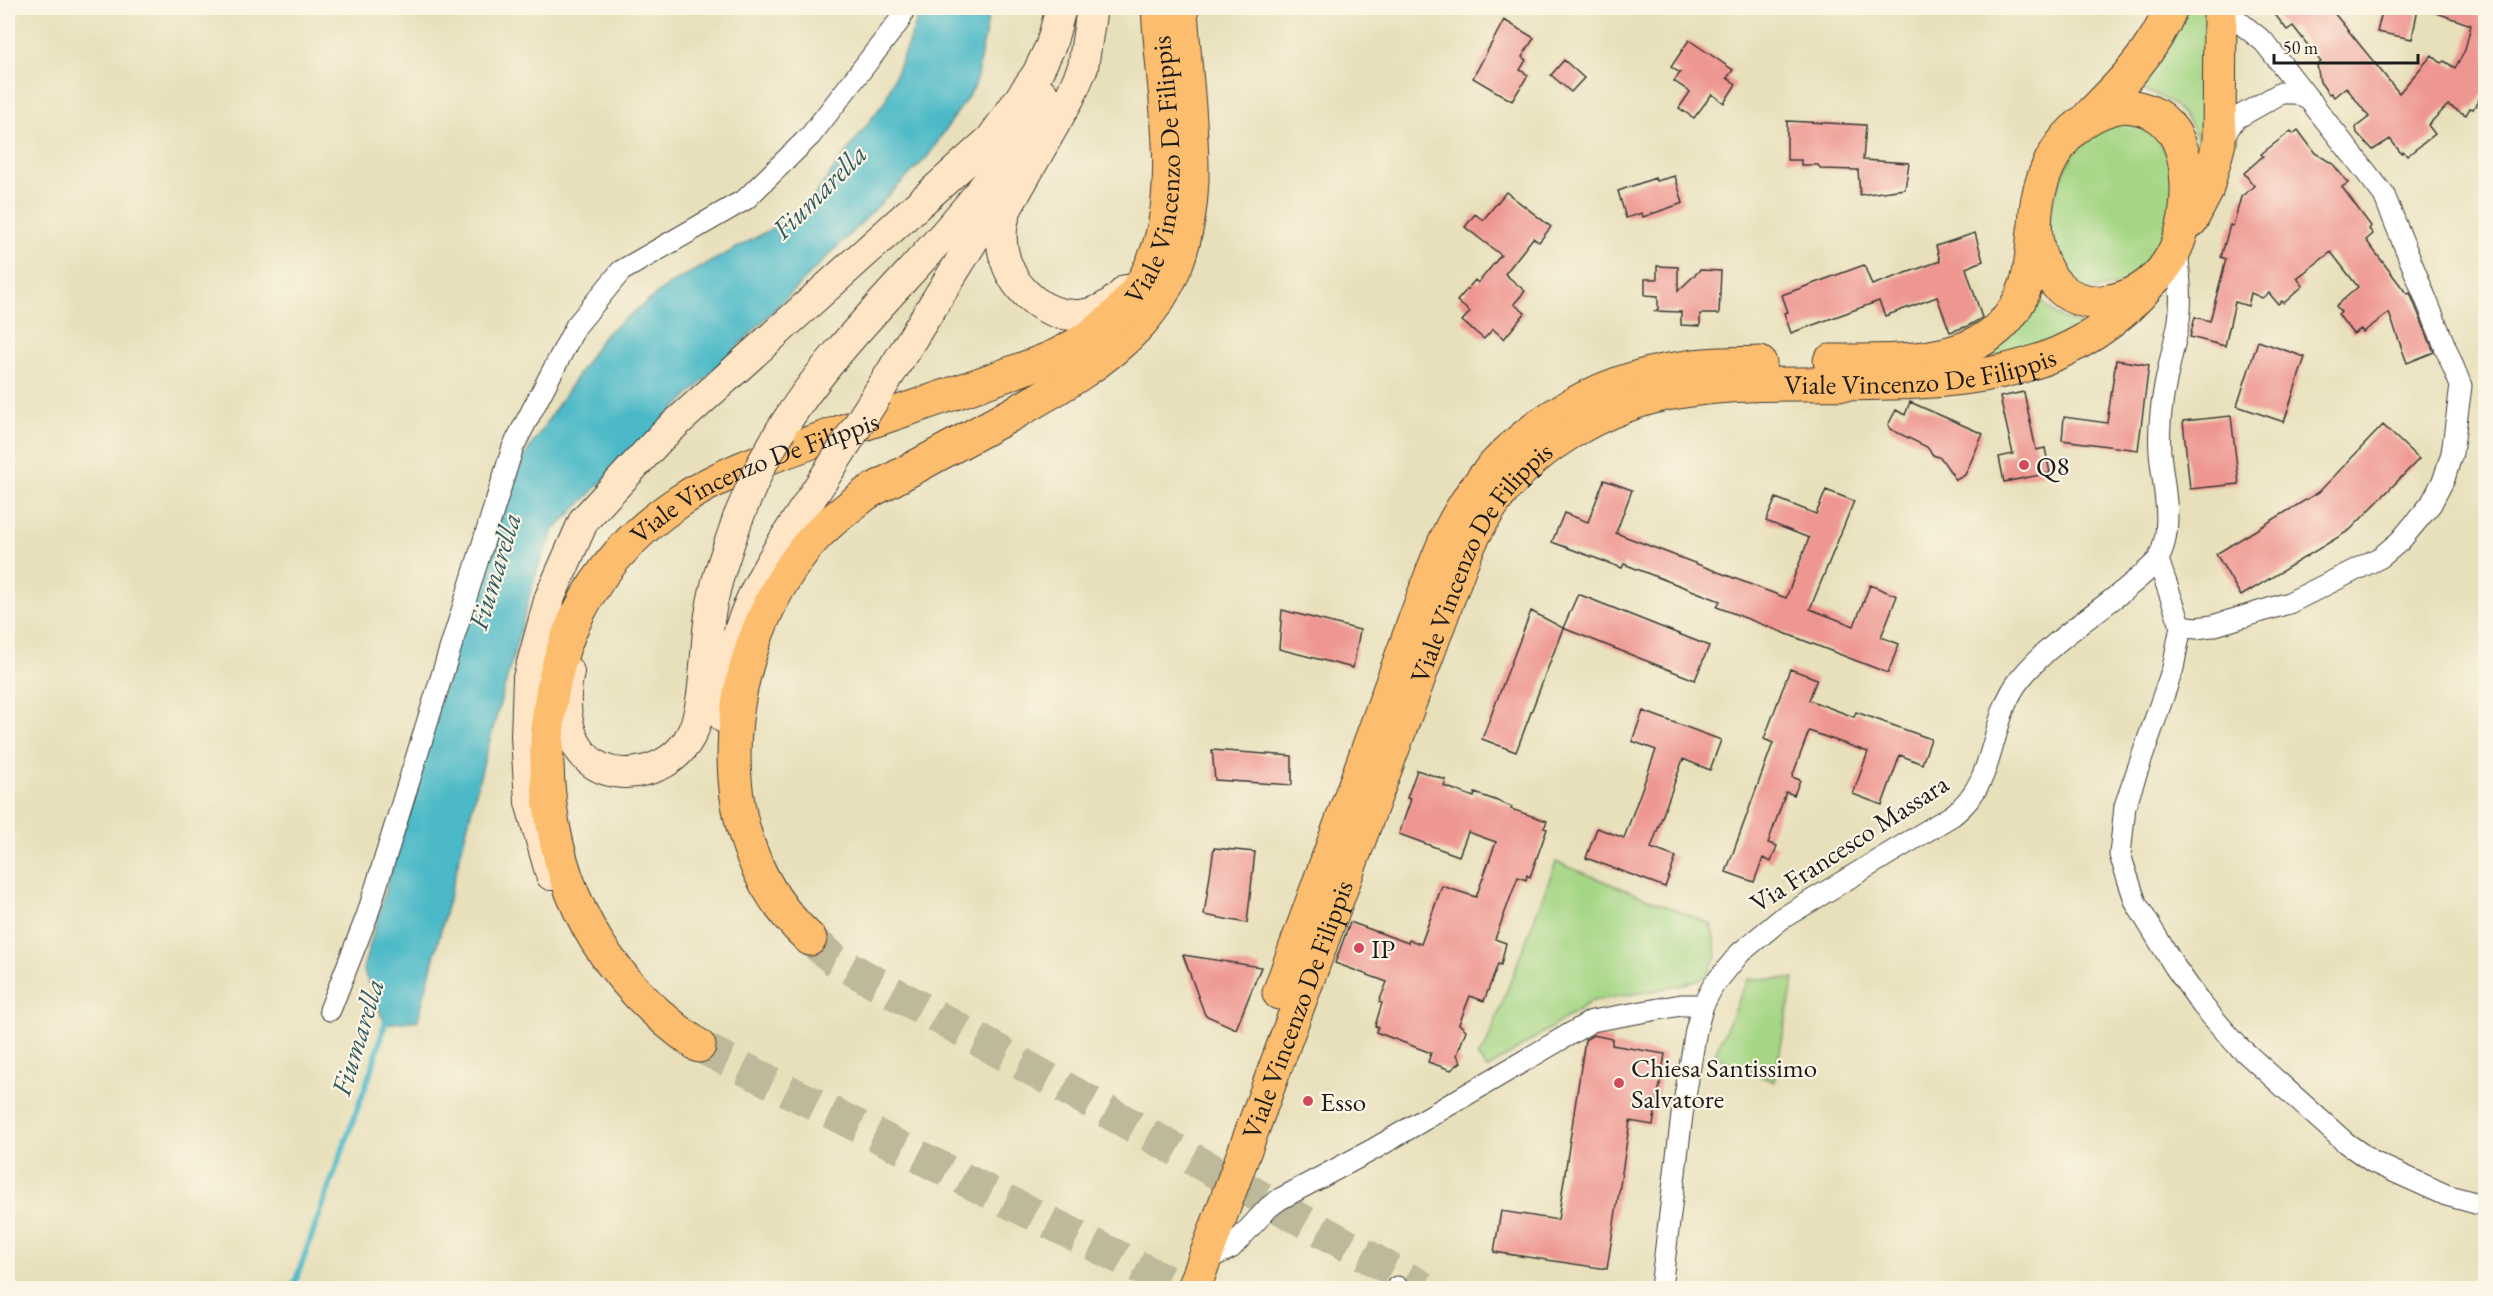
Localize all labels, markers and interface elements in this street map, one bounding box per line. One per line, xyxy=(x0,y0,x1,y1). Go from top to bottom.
scale bar xyxy=(2274,27,2418,65)
street label: Viale Vincenzo De Filippis xyxy=(1116,34,1187,311)
text: 50 m xyxy=(2283,36,2318,59)
water label: Fiumarella xyxy=(763,136,874,247)
street label: Viale Vincenzo De Filippis xyxy=(1784,339,2061,401)
street label: Viale Vincenzo De Filippis xyxy=(622,403,883,551)
street label: Viale Vincenzo De Filippis xyxy=(1401,433,1559,688)
place label: Q8 xyxy=(2036,448,2070,483)
marker: Q8 xyxy=(2017,458,2031,472)
water label: Fiumarella xyxy=(459,508,529,635)
street label: Via Francesco Massara xyxy=(1743,766,1955,920)
street label: Viale Vincenzo De Filippis xyxy=(1233,875,1360,1144)
place label: IP xyxy=(1371,931,1395,966)
marker: IP xyxy=(1352,941,1366,955)
water label: Fiumarella xyxy=(322,974,392,1101)
place label: Chiesa Santissimo Salvatore xyxy=(1631,1050,1817,1116)
marker: Chiesa Santissimo Salvatore xyxy=(1612,1076,1626,1090)
place label: Esso xyxy=(1320,1084,1366,1119)
marker: Esso xyxy=(1301,1094,1315,1108)

